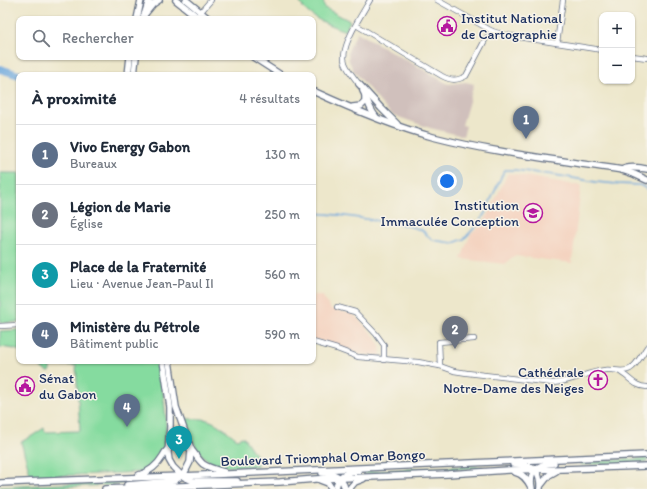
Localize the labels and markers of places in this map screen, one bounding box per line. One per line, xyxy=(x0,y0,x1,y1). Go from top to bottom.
place label: Institut National de Cartographie xyxy=(461,10,562,43)
public building icon: Institut National de Cartographie xyxy=(436,15,458,37)
pin: 1 xyxy=(513,106,539,139)
place label: Institution Immaculée Conception xyxy=(381,197,519,230)
school or university icon: Institution Immaculée Conception xyxy=(522,202,544,224)
pin: 2 xyxy=(442,316,468,349)
place label: Cathédrale Notre-Dame des Neiges xyxy=(443,364,584,397)
church icon: Cathédrale Notre-Dame des Neiges xyxy=(587,369,609,391)
place label: Sénat du Gabon xyxy=(39,370,97,403)
public building icon: Sénat du Gabon xyxy=(14,375,36,397)
pin: 4 xyxy=(114,394,140,427)
pin: 3 xyxy=(166,426,192,459)

